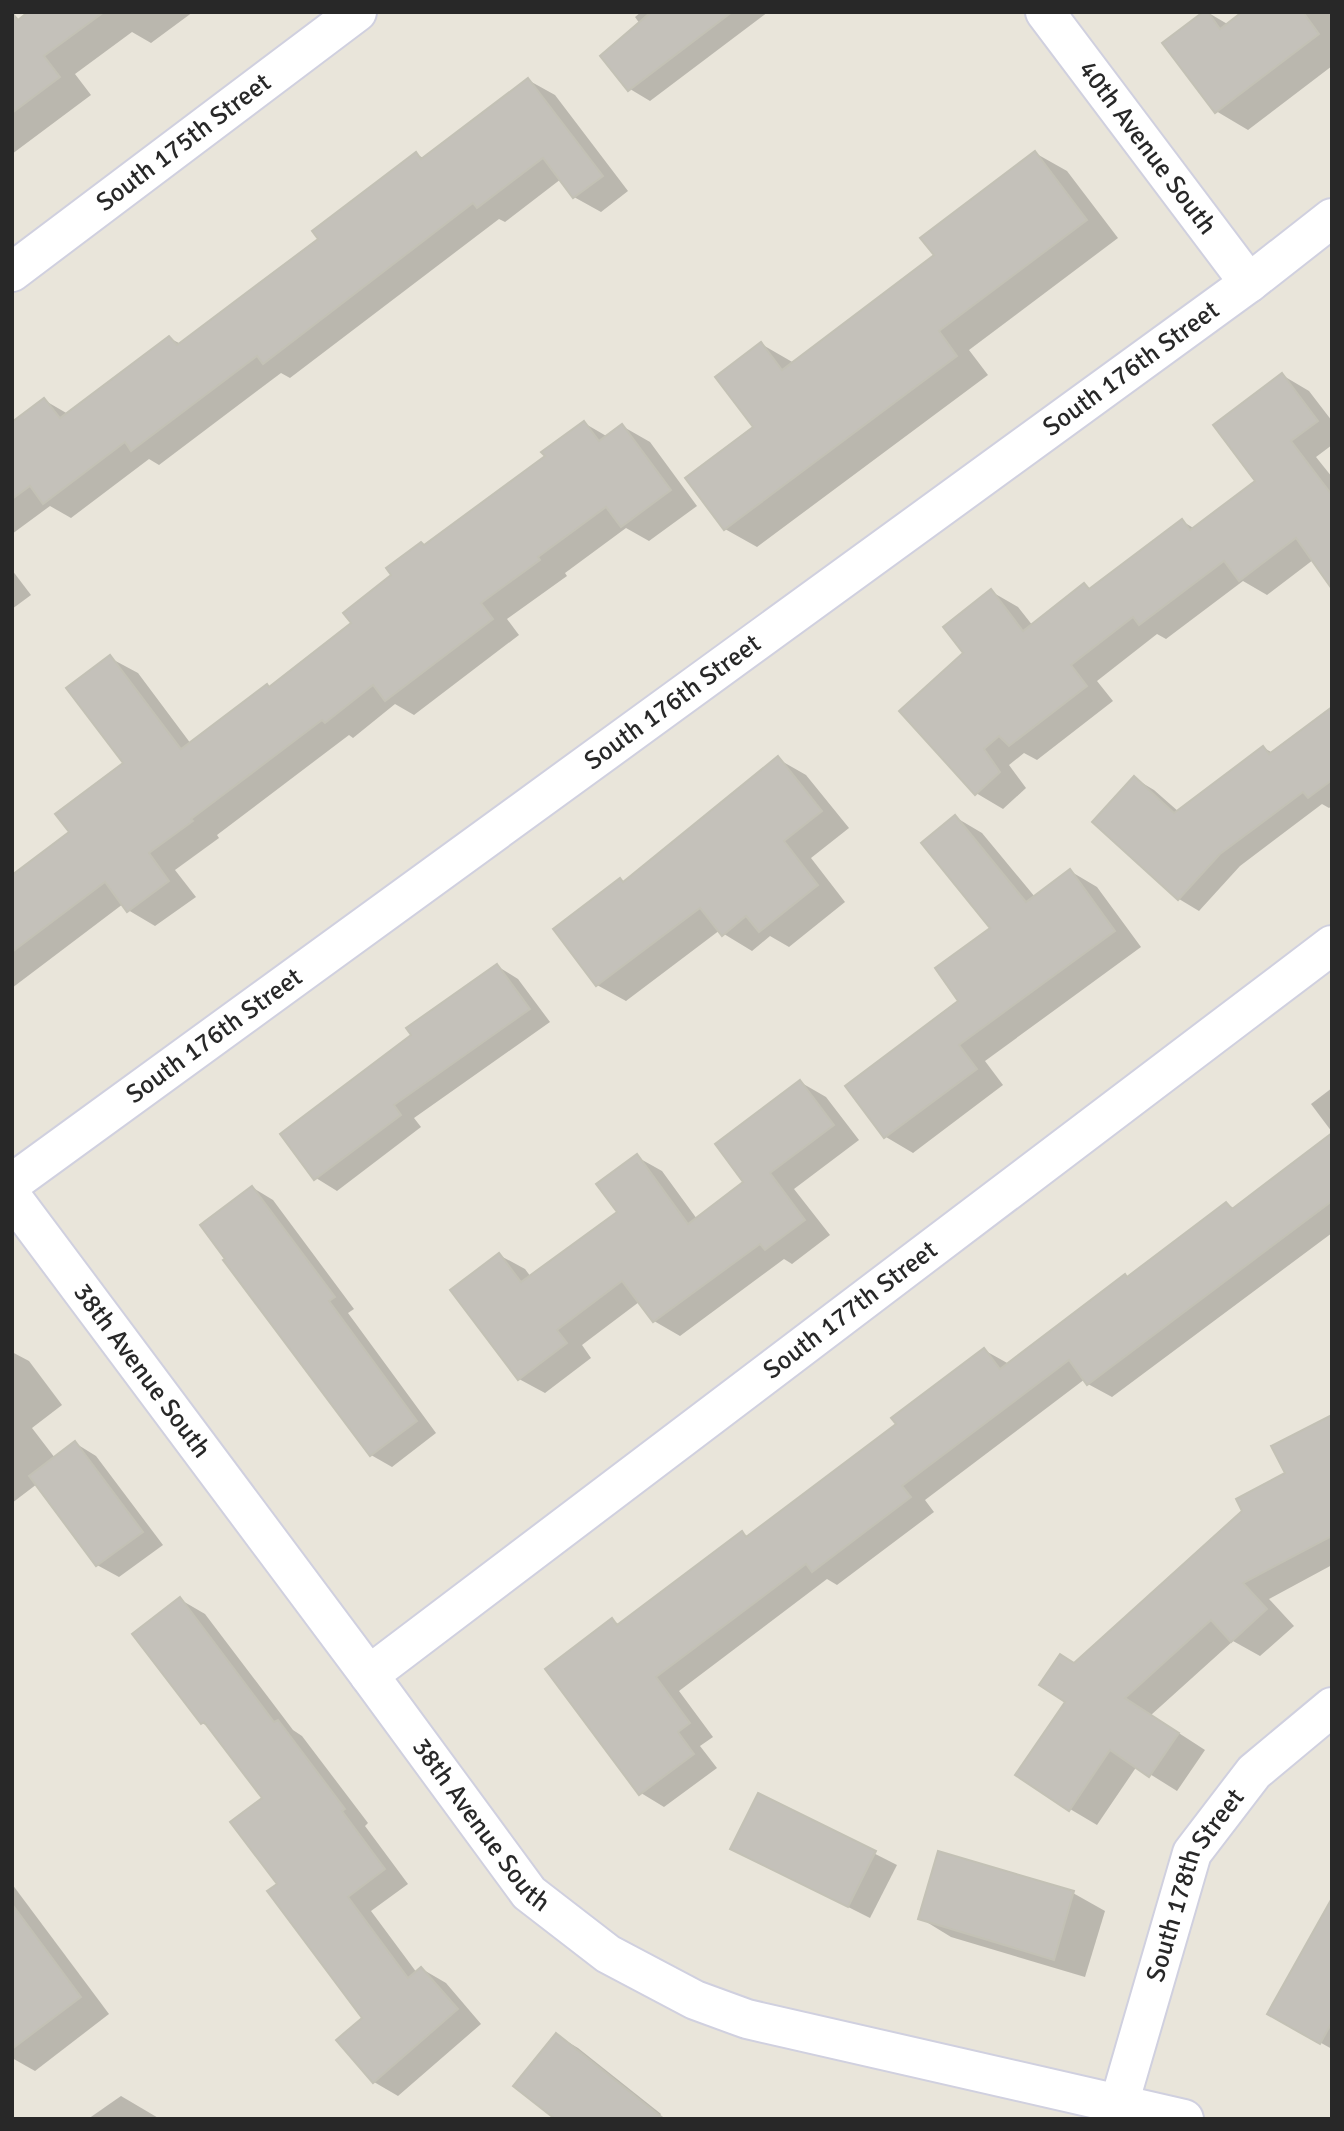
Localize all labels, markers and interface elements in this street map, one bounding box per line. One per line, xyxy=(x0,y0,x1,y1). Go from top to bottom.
street label: 40th Avenue South xyxy=(1071,54,1223,241)
street label: South 175th Street xyxy=(90,67,277,219)
street label: South 176th Street xyxy=(1037,294,1226,444)
street label: South 176th Street xyxy=(578,628,767,777)
street label: South 176th Street xyxy=(120,961,309,1111)
street label: South 177th Street xyxy=(757,1234,944,1386)
street label: 38th Avenue South xyxy=(66,1277,217,1464)
street label: 38th Avenue South xyxy=(405,1732,556,1919)
street label: South 178th Street xyxy=(1139,1782,1251,1986)

